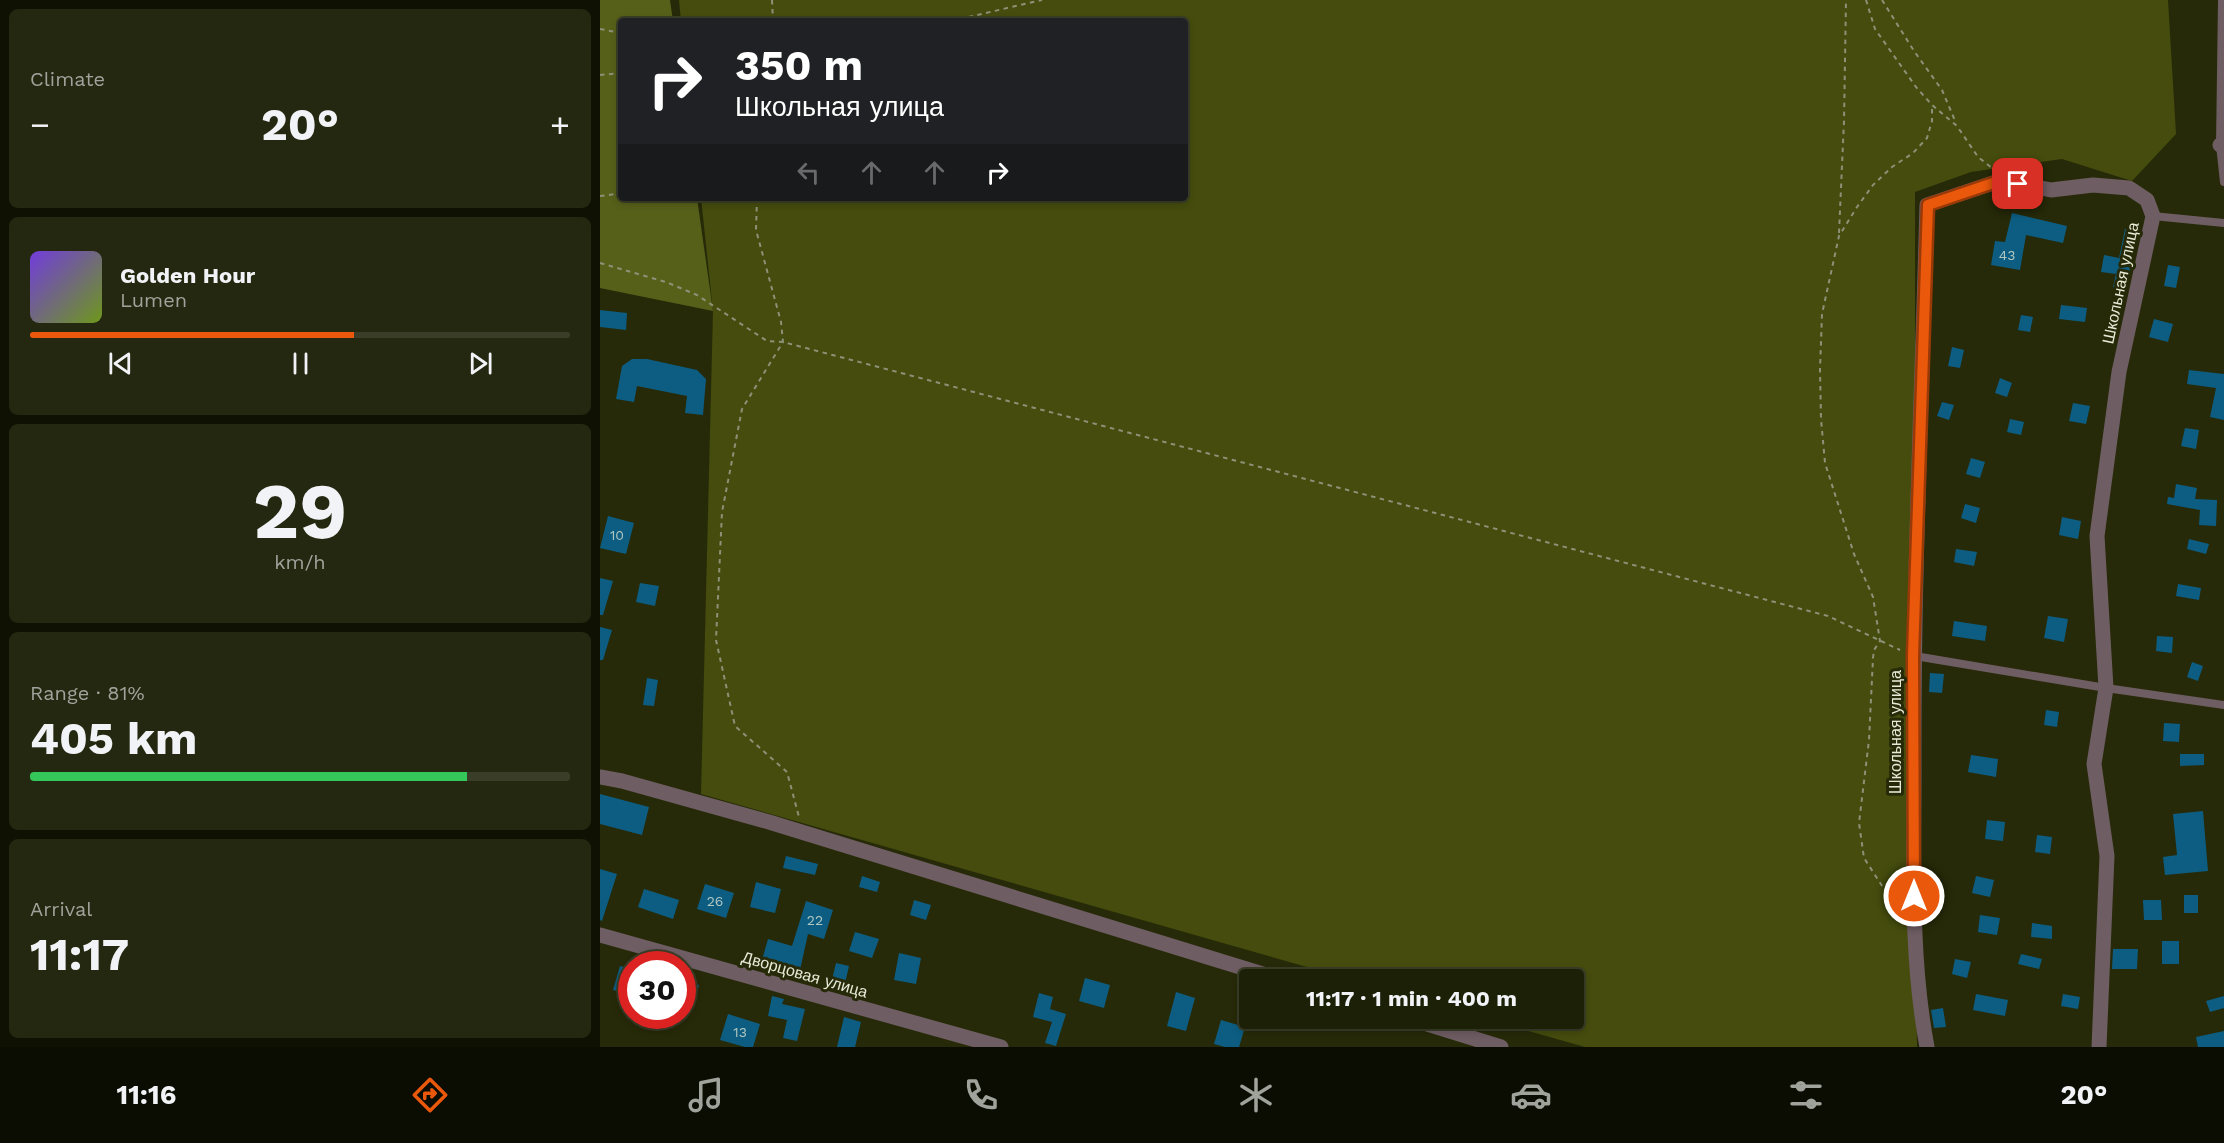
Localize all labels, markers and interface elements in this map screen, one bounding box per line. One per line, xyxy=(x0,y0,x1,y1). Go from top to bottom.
text: 350 m xyxy=(735,41,863,90)
icon: right xyxy=(636,42,714,120)
text: Climate xyxy=(30,67,105,91)
text: Школьная улица xyxy=(735,91,944,123)
text: 20° xyxy=(261,98,339,151)
text: − xyxy=(30,105,50,144)
text: + xyxy=(550,105,570,144)
icon: left xyxy=(792,156,825,189)
icon: ahead xyxy=(855,156,888,189)
icon: ahead xyxy=(918,156,951,189)
icon: right xyxy=(981,156,1014,189)
pin xyxy=(1992,158,2043,209)
icon: arrive xyxy=(2001,167,2034,200)
street label: Школьная улица xyxy=(2098,220,2143,346)
house number: 43 xyxy=(1999,247,2015,263)
text: Golden Hour xyxy=(120,263,255,288)
text: Lumen xyxy=(120,288,187,312)
icon: previous xyxy=(104,347,137,380)
icon: pause xyxy=(284,347,317,380)
icon: next xyxy=(464,347,497,380)
text: 29 xyxy=(253,465,347,557)
house number: 10 xyxy=(610,527,624,543)
text: km/h xyxy=(274,550,326,574)
street label: Школьная улица xyxy=(1886,670,1905,794)
text: Range · 81% xyxy=(30,681,145,705)
text: 405 km xyxy=(30,712,197,765)
position arrow xyxy=(1882,864,1946,928)
house number: 26 xyxy=(707,893,723,909)
text: Arrival xyxy=(30,897,92,921)
house number: 22 xyxy=(807,912,823,928)
text: 11:17 xyxy=(30,928,129,981)
street label: Дворцовая улица xyxy=(740,947,870,1002)
speed limit sign: 30 xyxy=(618,951,696,1029)
text: 11:17 · 1 min · 400 m xyxy=(1306,986,1517,1011)
house number: 13 xyxy=(733,1024,747,1040)
icon: directions xyxy=(409,1074,451,1116)
icon: music xyxy=(685,1074,727,1116)
icon: phone xyxy=(960,1074,1002,1116)
icon: climate xyxy=(1235,1074,1277,1116)
icon: car xyxy=(1510,1074,1552,1116)
icon: filters xyxy=(1785,1074,1827,1116)
text: 11:16 xyxy=(117,1079,176,1111)
text: 20° xyxy=(2060,1079,2107,1111)

